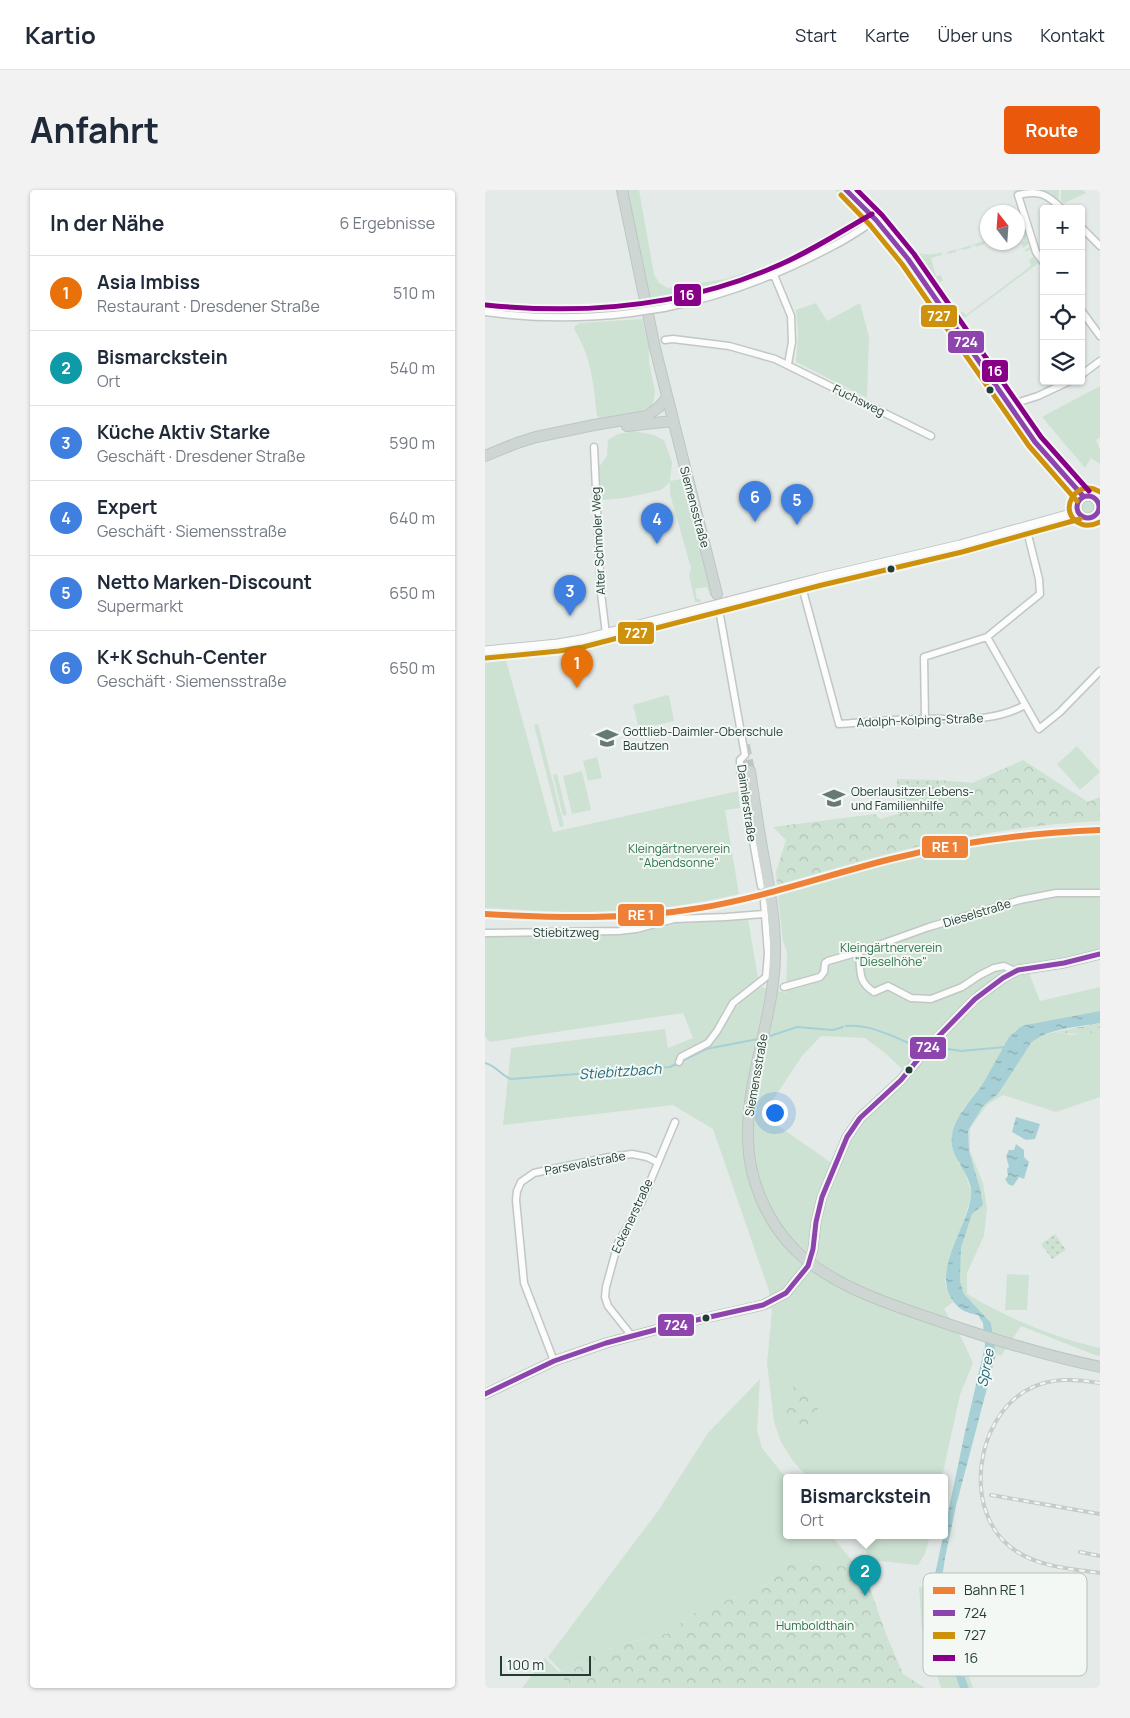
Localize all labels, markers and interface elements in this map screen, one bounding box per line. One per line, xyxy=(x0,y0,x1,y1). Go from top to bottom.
text: Kartio xyxy=(25,18,96,51)
text: Start xyxy=(795,23,837,47)
text: Karte xyxy=(865,23,910,47)
text: Über uns xyxy=(938,23,1012,47)
text: Kontakt xyxy=(1040,23,1105,47)
text: Anfahrt xyxy=(30,106,159,154)
button: Route xyxy=(1004,106,1100,154)
north arrow xyxy=(980,205,1025,250)
map controls xyxy=(1040,205,1085,385)
button: + xyxy=(1040,205,1085,250)
text: In der Nähe xyxy=(50,209,164,237)
text: 6 Ergebnisse xyxy=(340,212,435,234)
button: − xyxy=(1040,250,1085,295)
text: Asia Imbiss xyxy=(97,269,200,295)
text: 1 xyxy=(62,282,70,304)
text: 510 m xyxy=(393,282,435,304)
line badge: 16 xyxy=(673,283,702,307)
text: 16 xyxy=(680,285,694,304)
text: Restaurant · Dresdener Straße xyxy=(97,295,320,317)
button: locate xyxy=(1040,295,1085,340)
line badge: 727 xyxy=(920,304,958,328)
text: 727 xyxy=(927,306,951,325)
line badge: 724 xyxy=(947,330,985,354)
text: 724 xyxy=(954,332,978,351)
button: layers xyxy=(1040,340,1085,385)
text: Bismarckstein xyxy=(97,344,228,370)
text: 2 xyxy=(61,357,71,379)
text: 540 m xyxy=(390,357,435,379)
line badge: 16 xyxy=(981,359,1009,383)
text: 16 xyxy=(988,361,1002,380)
text: Ort xyxy=(97,370,121,392)
street label: Fuchsweg xyxy=(830,380,888,420)
unlabelled marker xyxy=(985,385,995,395)
text: Küche Aktiv Starke xyxy=(97,419,270,445)
text: 3 xyxy=(61,432,71,454)
text: 590 m xyxy=(389,432,435,454)
text: Geschäft · Dresdener Straße xyxy=(97,445,305,467)
street label: Siemensstraße xyxy=(676,464,714,550)
pin: 6 xyxy=(739,481,771,522)
pin: 5 xyxy=(781,484,813,525)
street label: Alter Schmoler Weg xyxy=(587,486,609,596)
text: Expert xyxy=(97,494,158,520)
pin: 4 xyxy=(641,503,673,544)
text: 4 xyxy=(61,507,71,529)
text: 640 m xyxy=(389,507,435,529)
text: Geschäft · Siemensstraße xyxy=(97,520,287,542)
unlabelled marker xyxy=(886,564,896,574)
text: Netto Marken-Discount xyxy=(97,569,312,595)
pin: 3 xyxy=(554,575,586,616)
text: 5 xyxy=(61,582,71,604)
text: 650 m xyxy=(389,582,435,604)
text: Supermarkt xyxy=(97,595,184,617)
line badge: 727 xyxy=(617,621,655,645)
text: 727 xyxy=(624,623,648,642)
text: K+K Schuh-Center xyxy=(97,644,267,670)
pin: 1 xyxy=(561,647,593,688)
text: 6 xyxy=(61,657,71,679)
text: 650 m xyxy=(389,657,435,679)
text: Geschäft · Siemensstraße xyxy=(97,670,287,692)
street label: Adolph-Kolping-Straße xyxy=(856,709,984,731)
place label: Gottlieb-Daimler-Oberschule Bautzen xyxy=(623,723,783,754)
school or university icon: Gottlieb-Daimler-Oberschule Bautzen xyxy=(594,725,620,751)
street label: Daimlerstraße xyxy=(733,763,761,843)
place label: Oberlausitzer Lebens- und Familienhilfe xyxy=(851,783,974,814)
school or university icon: Oberlausitzer Lebens- und Familienhilfe xyxy=(821,785,847,811)
line badge: RE 1 xyxy=(921,835,969,859)
text: RE 1 xyxy=(932,837,958,856)
park label: Kleingärtnerverein "Abendsonne" xyxy=(628,840,730,871)
street label: Dieselstraße xyxy=(941,895,1013,931)
line badge: RE 1 xyxy=(617,903,665,927)
text: RE 1 xyxy=(628,905,654,924)
street label: Stiebitzweg xyxy=(533,924,599,941)
park label: Kleingärtnerverein "Dieselhöhe" xyxy=(840,939,942,970)
street label: Siemensstraße xyxy=(740,1032,772,1118)
line badge: 724 xyxy=(909,1036,947,1060)
text: 724 xyxy=(916,1037,940,1056)
water label: Stiebitzbach xyxy=(578,1059,662,1083)
unlabelled marker xyxy=(904,1065,914,1075)
your location xyxy=(762,1100,788,1126)
street label: Parsevalstraße xyxy=(543,1147,627,1179)
street label: Eckenerstraße xyxy=(607,1176,657,1256)
line badge: 724 xyxy=(657,1313,695,1337)
unlabelled marker xyxy=(701,1313,711,1323)
text: 724 xyxy=(664,1315,688,1334)
water label: Spree xyxy=(972,1347,998,1389)
popup xyxy=(783,1474,948,1539)
text: Bismarckstein xyxy=(800,1483,931,1509)
text: Ort xyxy=(800,1509,824,1531)
pin: 2 xyxy=(849,1555,881,1596)
legend xyxy=(923,1573,1087,1676)
text: Bahn RE 1 xyxy=(964,1580,1025,1599)
text: 724 xyxy=(964,1603,987,1622)
park label: Humboldthain xyxy=(776,1617,854,1634)
text: 727 xyxy=(964,1625,986,1644)
text: 16 xyxy=(964,1648,978,1667)
scale bar xyxy=(500,1653,591,1676)
text: 100 m xyxy=(507,1655,544,1674)

